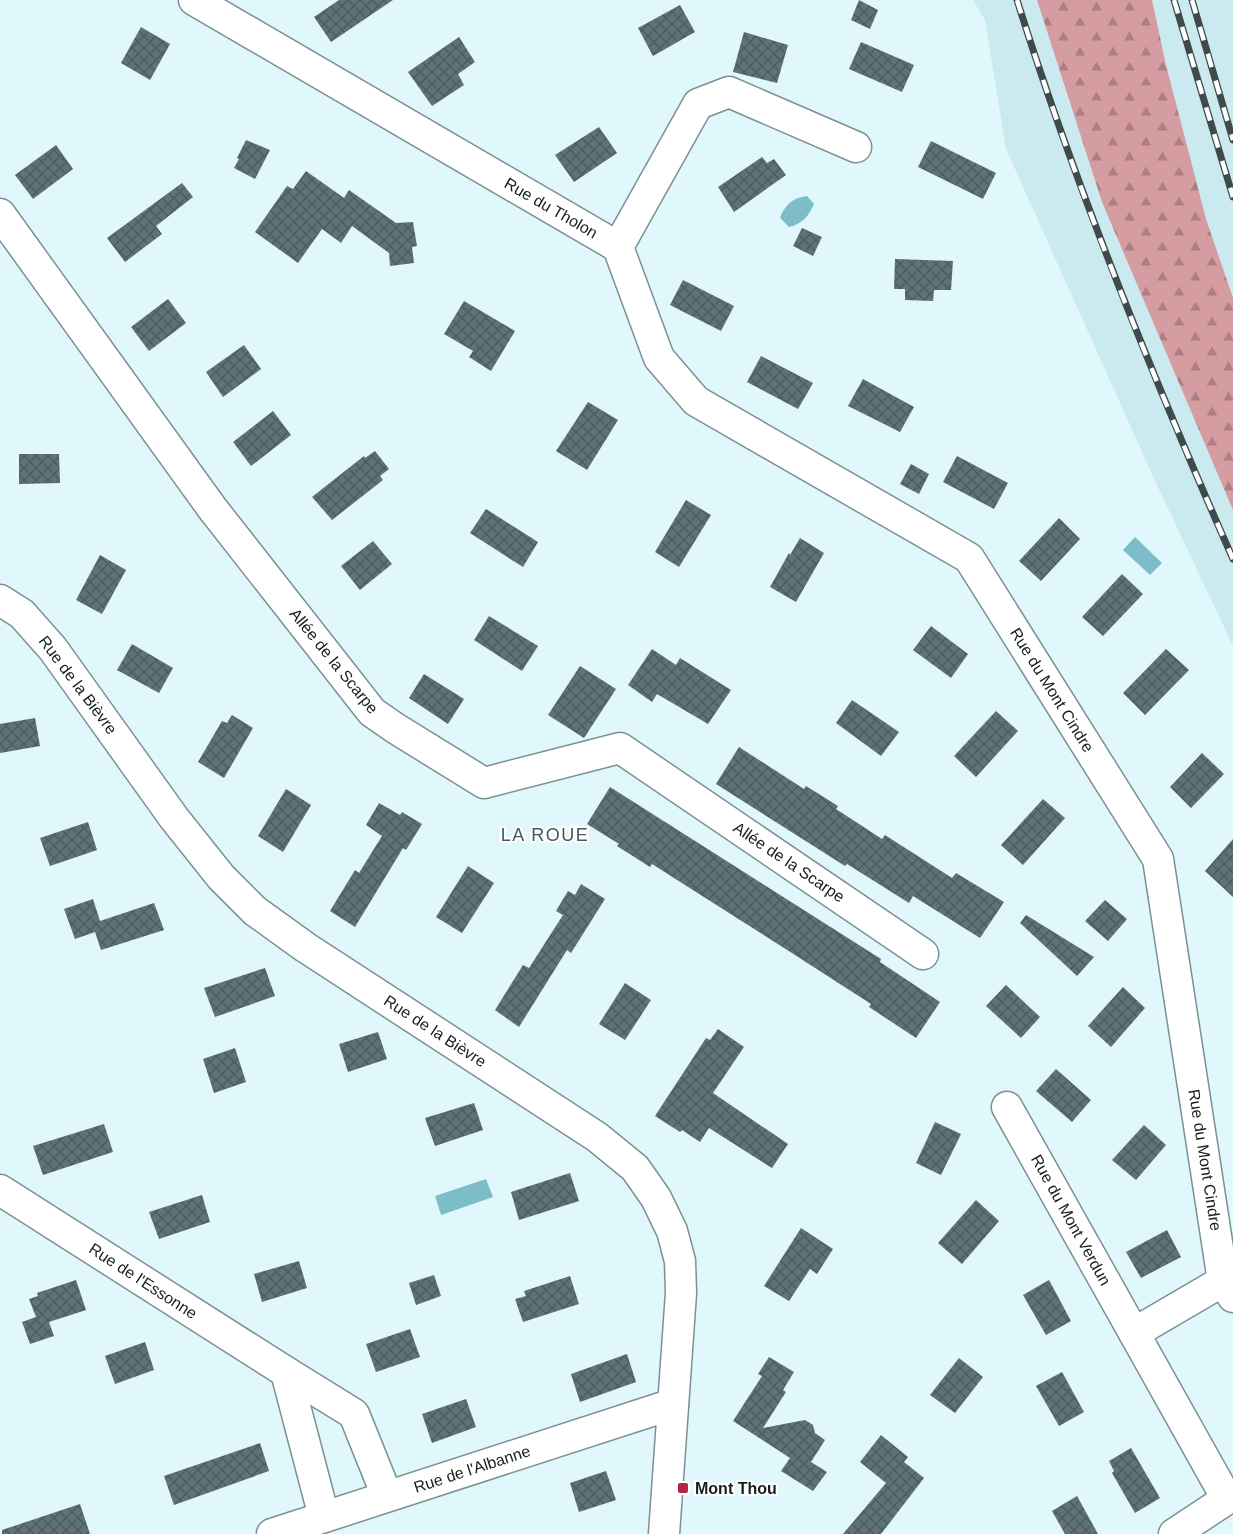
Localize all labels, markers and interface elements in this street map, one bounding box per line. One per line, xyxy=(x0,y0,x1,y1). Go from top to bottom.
street label: Rue du Tholon xyxy=(501,174,601,242)
street label: Allée de la Scarpe xyxy=(287,605,382,717)
street label: Rue du Mont Cindre xyxy=(1007,625,1097,755)
street label: Rue de la Bièvre xyxy=(36,633,120,737)
street label: Allée de la Scarpe xyxy=(730,819,848,905)
district label: LA ROUE xyxy=(501,825,589,845)
street label: Rue de la Bièvre xyxy=(381,992,489,1070)
street label: Rue du Mont Cindre xyxy=(1185,1088,1225,1232)
street label: Rue du Mont Verdun xyxy=(1028,1152,1114,1288)
street label: Rue de l'Essonne xyxy=(86,1240,200,1322)
street label: Rue de l'Albanne xyxy=(412,1442,532,1496)
place label: Mont Thou xyxy=(695,1480,777,1497)
marker: Mont Thou xyxy=(676,1481,690,1495)

